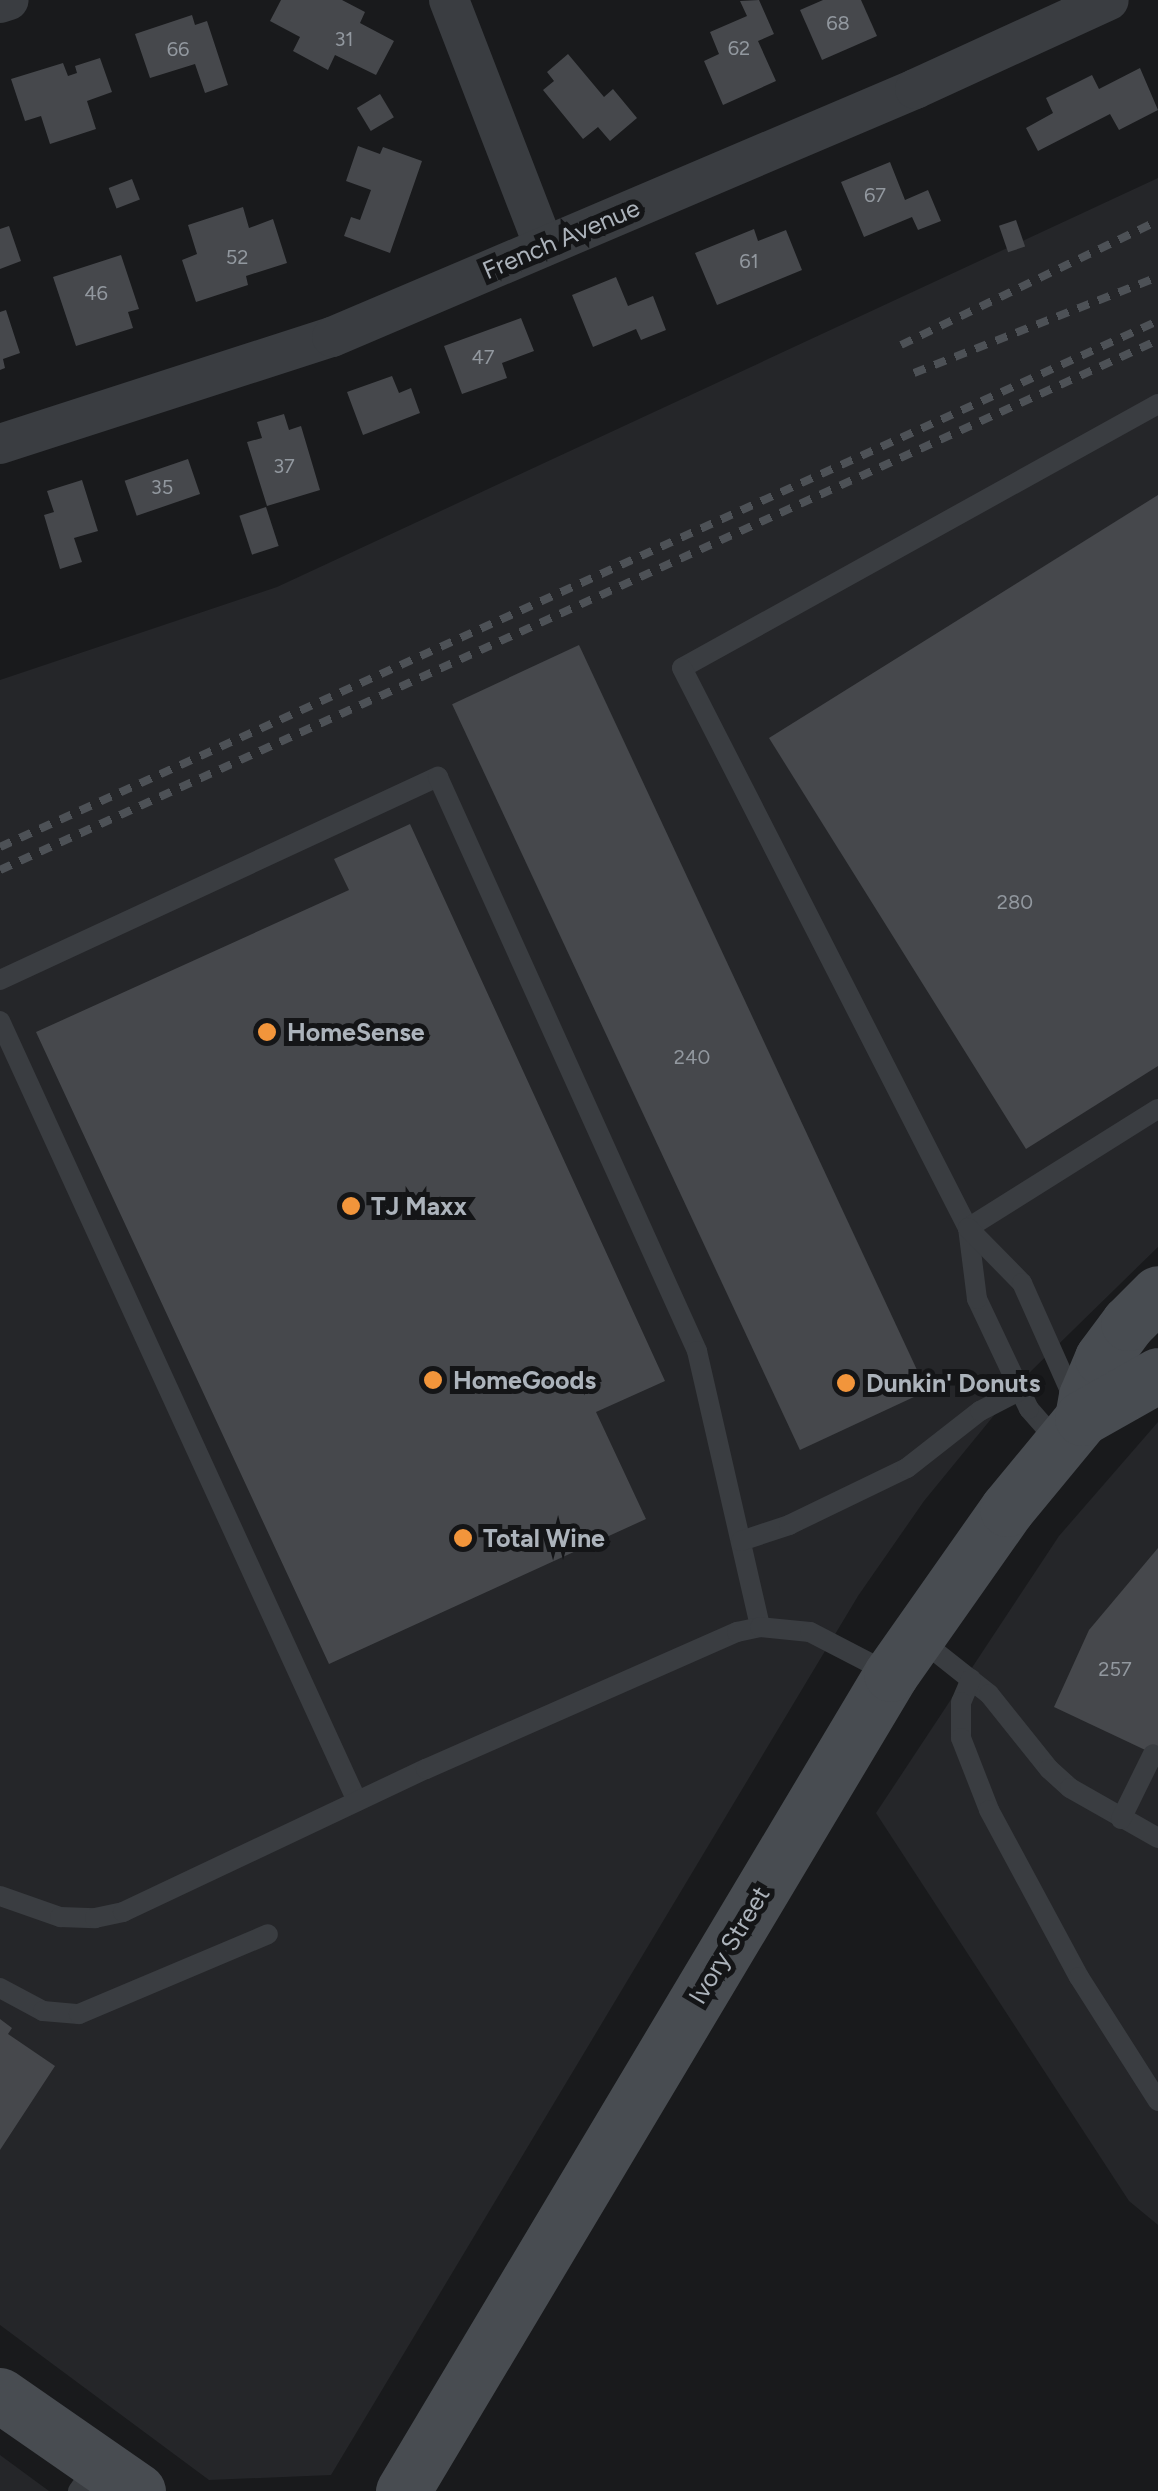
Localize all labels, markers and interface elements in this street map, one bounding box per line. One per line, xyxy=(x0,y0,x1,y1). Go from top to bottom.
house number: 68 xyxy=(826,11,850,35)
house number: 31 xyxy=(334,27,354,51)
house number: 62 xyxy=(728,36,750,60)
house number: 66 xyxy=(167,37,189,61)
house number: 67 xyxy=(864,183,886,207)
street label: French Avenue xyxy=(478,192,644,286)
house number: 52 xyxy=(226,245,248,269)
house number: 61 xyxy=(739,249,759,273)
house number: 46 xyxy=(84,281,108,305)
house number: 47 xyxy=(471,345,495,369)
house number: 37 xyxy=(273,454,295,478)
house number: 35 xyxy=(151,475,173,499)
house number: 280 xyxy=(997,890,1033,914)
place label: HomeSense xyxy=(287,1017,425,1047)
marker: HomeSense xyxy=(256,1021,278,1043)
house number: 240 xyxy=(674,1045,710,1069)
place label: TJ Maxx xyxy=(371,1191,467,1221)
marker: TJ Maxx xyxy=(340,1195,362,1217)
place label: HomeGoods xyxy=(453,1365,596,1395)
place label: Dunkin' Donuts xyxy=(866,1368,1040,1398)
marker: HomeGoods xyxy=(422,1369,444,1391)
marker: Dunkin' Donuts xyxy=(835,1372,857,1394)
place label: Total Wine xyxy=(483,1523,605,1553)
marker: Total Wine xyxy=(452,1527,474,1549)
house number: 257 xyxy=(1098,1657,1132,1681)
street label: Ivory Street xyxy=(682,1881,776,2009)

